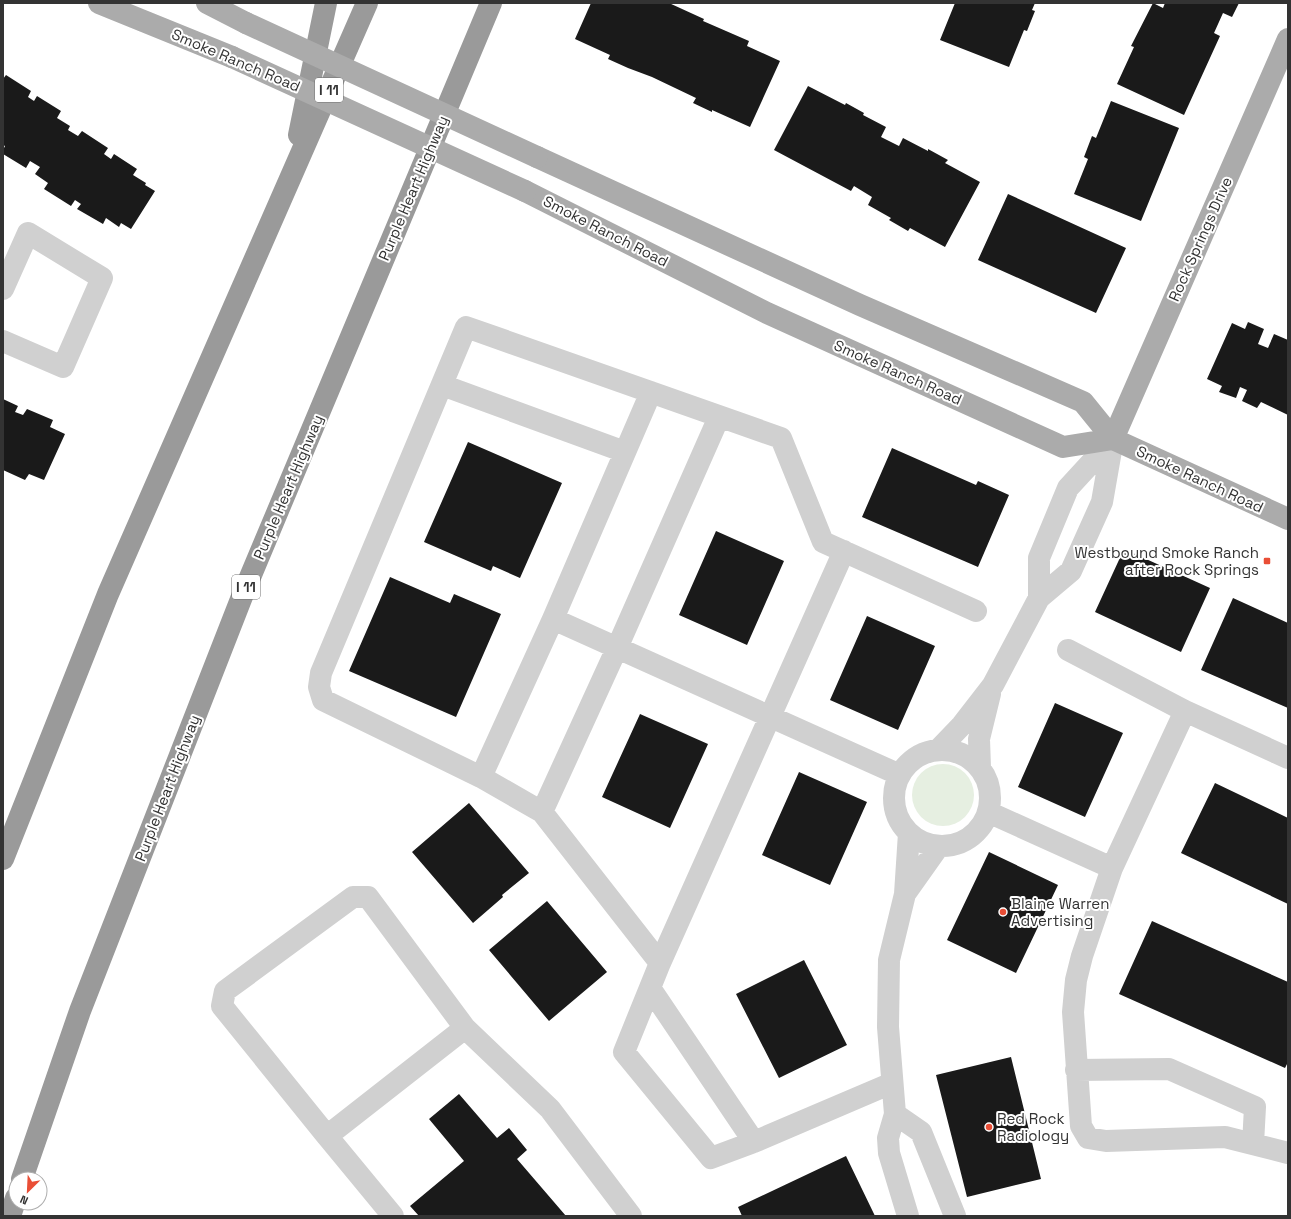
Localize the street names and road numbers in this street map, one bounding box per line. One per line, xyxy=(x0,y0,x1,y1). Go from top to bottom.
street label: Smoke Ranch Road xyxy=(169,24,303,96)
road number: I 11 xyxy=(315,78,343,102)
street label: Purple Heart Highway xyxy=(374,113,452,263)
street label: Rock Springs Drive xyxy=(1164,174,1236,304)
street label: Smoke Ranch Road xyxy=(540,191,672,271)
street label: Smoke Ranch Road xyxy=(831,335,965,409)
street label: Purple Heart Highway xyxy=(249,412,327,562)
street label: Smoke Ranch Road xyxy=(1133,441,1267,517)
road number: I 11 xyxy=(232,575,260,599)
street label: Purple Heart Highway xyxy=(130,712,204,864)

